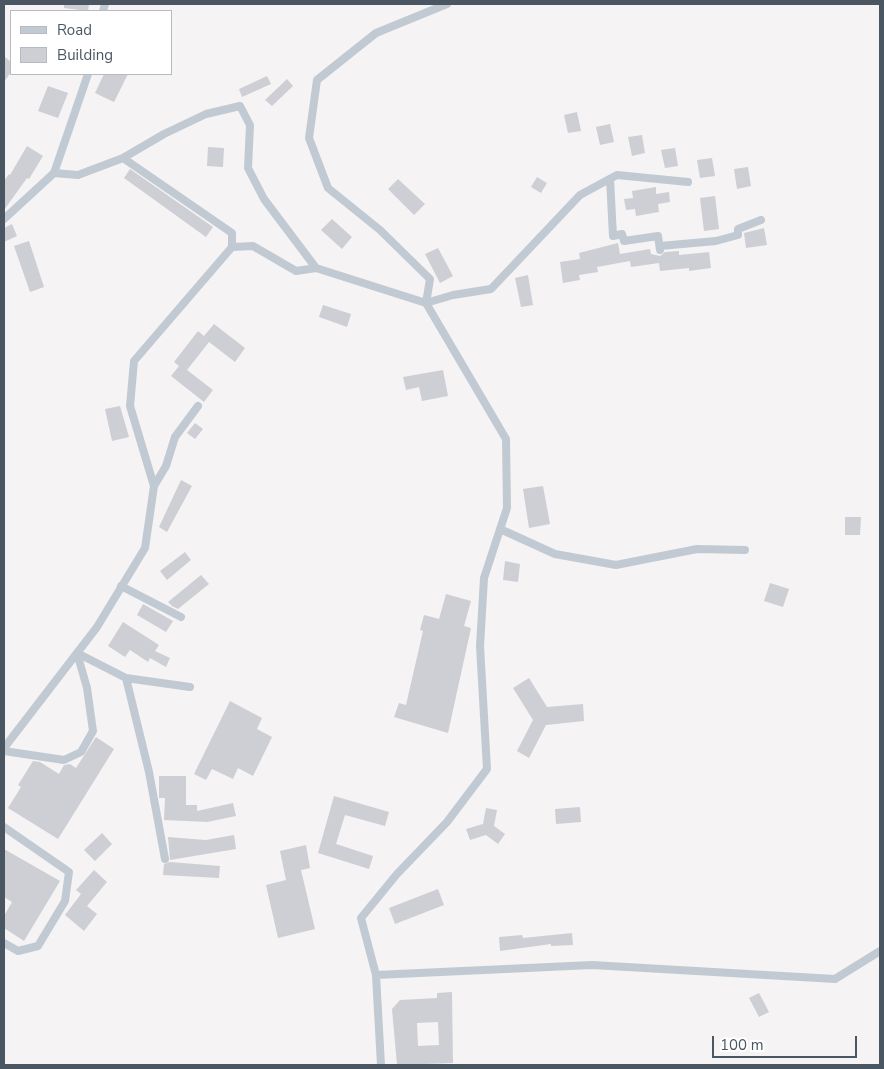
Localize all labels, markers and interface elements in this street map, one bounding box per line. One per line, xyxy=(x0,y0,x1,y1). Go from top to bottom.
legend xyxy=(10,10,172,75)
text: Road xyxy=(57,20,92,40)
text: Building xyxy=(57,45,113,65)
scale bar xyxy=(714,1026,859,1058)
text: 100 m xyxy=(720,1035,764,1055)

